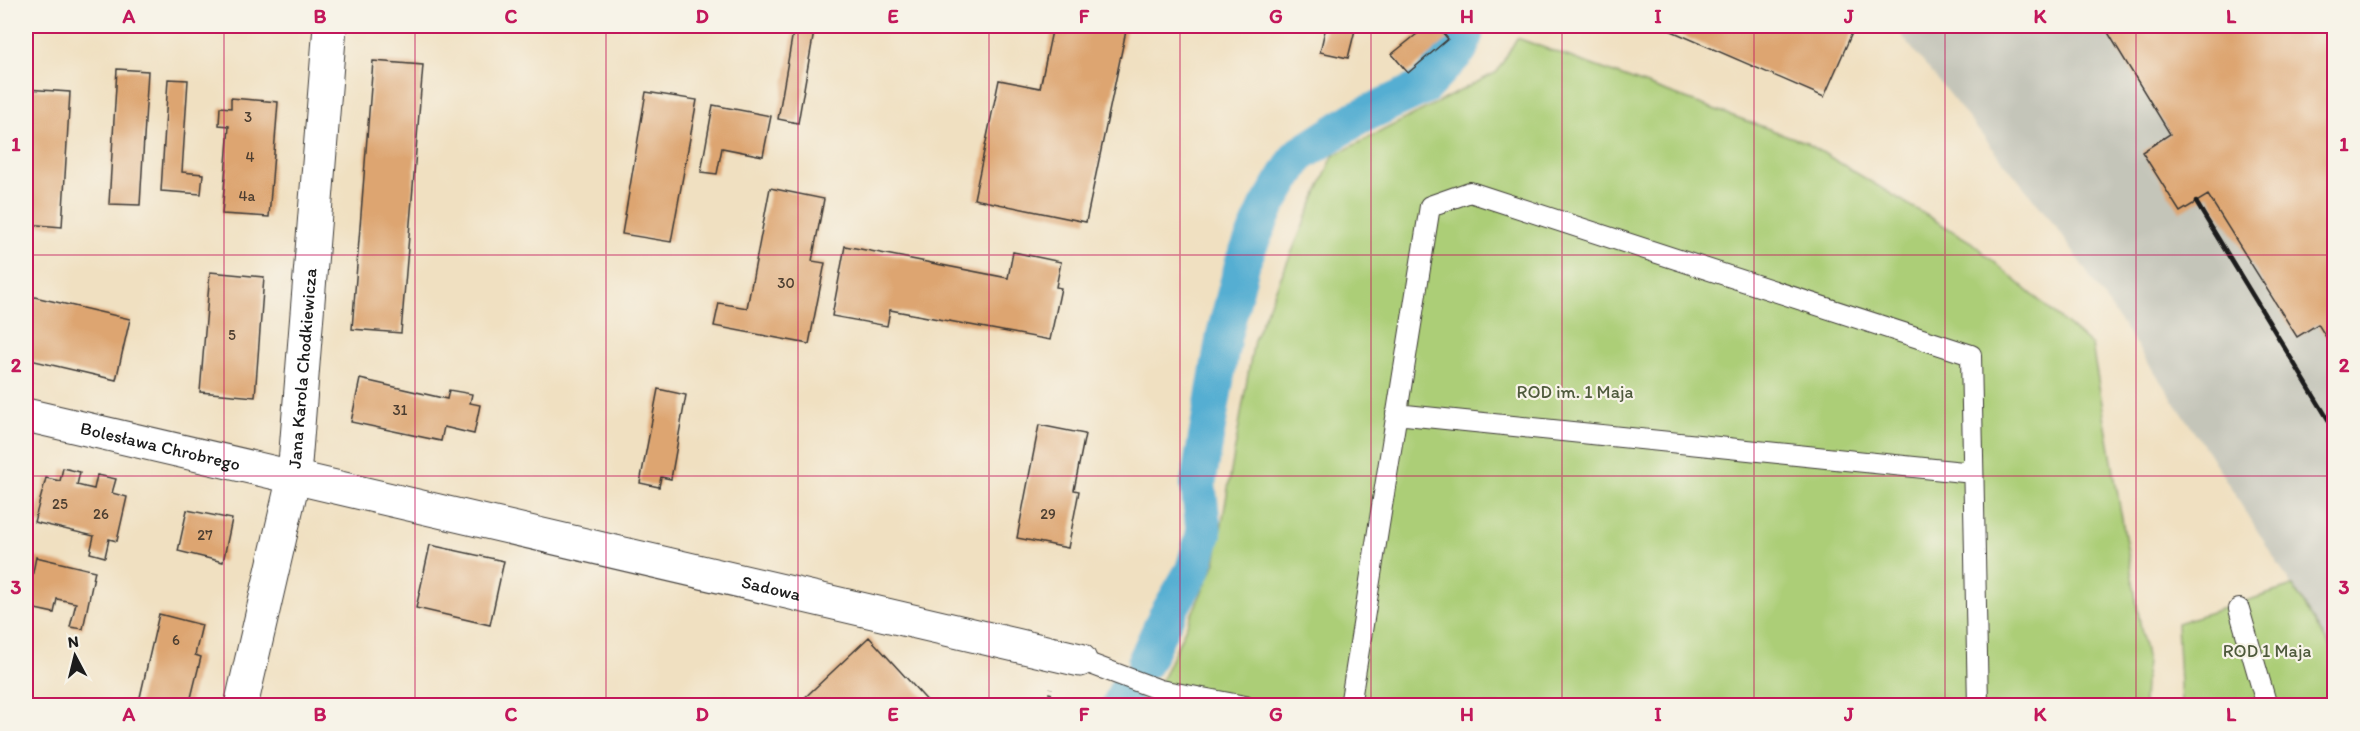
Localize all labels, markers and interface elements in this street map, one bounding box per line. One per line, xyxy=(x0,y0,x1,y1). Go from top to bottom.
text: A xyxy=(122,4,136,28)
text: B xyxy=(314,4,327,28)
text: C xyxy=(505,4,518,28)
text: D xyxy=(695,4,709,28)
text: E xyxy=(887,4,899,28)
text: F xyxy=(1079,4,1090,28)
text: G xyxy=(1269,4,1283,28)
text: H xyxy=(1460,4,1474,28)
text: I xyxy=(1654,4,1662,28)
text: J xyxy=(1843,4,1854,28)
text: K xyxy=(2034,4,2048,28)
text: L xyxy=(2226,4,2237,28)
house number: 3 xyxy=(244,108,252,126)
text: 1 xyxy=(11,132,21,156)
text: 1 xyxy=(2339,132,2349,156)
house number: 4 xyxy=(245,148,255,166)
house number: 4a xyxy=(239,187,256,205)
street label: Jana Karola Chodkiewicza xyxy=(284,267,322,469)
house number: 30 xyxy=(777,274,795,292)
house number: 5 xyxy=(228,326,236,344)
text: 2 xyxy=(11,353,22,377)
text: 2 xyxy=(2339,353,2350,377)
park label: ROD im. 1 Maja xyxy=(1517,381,1634,403)
house number: 31 xyxy=(392,401,408,419)
street label: Bolesława Chrobrego xyxy=(78,417,243,475)
house number: 25 xyxy=(52,495,68,513)
house number: 26 xyxy=(93,505,109,523)
house number: 29 xyxy=(1040,505,1056,523)
house number: 27 xyxy=(197,526,213,544)
street label: Sadowa xyxy=(739,571,804,606)
text: 3 xyxy=(11,575,22,599)
text: 3 xyxy=(2339,575,2350,599)
north arrow xyxy=(45,626,105,686)
house number: 6 xyxy=(172,631,180,649)
text: N xyxy=(67,632,80,652)
park label: ROD 1 Maja xyxy=(2223,640,2311,662)
text: A xyxy=(122,702,136,726)
text: B xyxy=(314,702,327,726)
text: C xyxy=(505,702,518,726)
text: D xyxy=(695,702,709,726)
text: E xyxy=(887,702,899,726)
text: F xyxy=(1079,702,1090,726)
text: G xyxy=(1269,702,1283,726)
text: H xyxy=(1460,702,1474,726)
text: I xyxy=(1654,702,1662,726)
text: J xyxy=(1843,702,1854,726)
text: K xyxy=(2034,702,2048,726)
text: L xyxy=(2226,702,2237,726)

